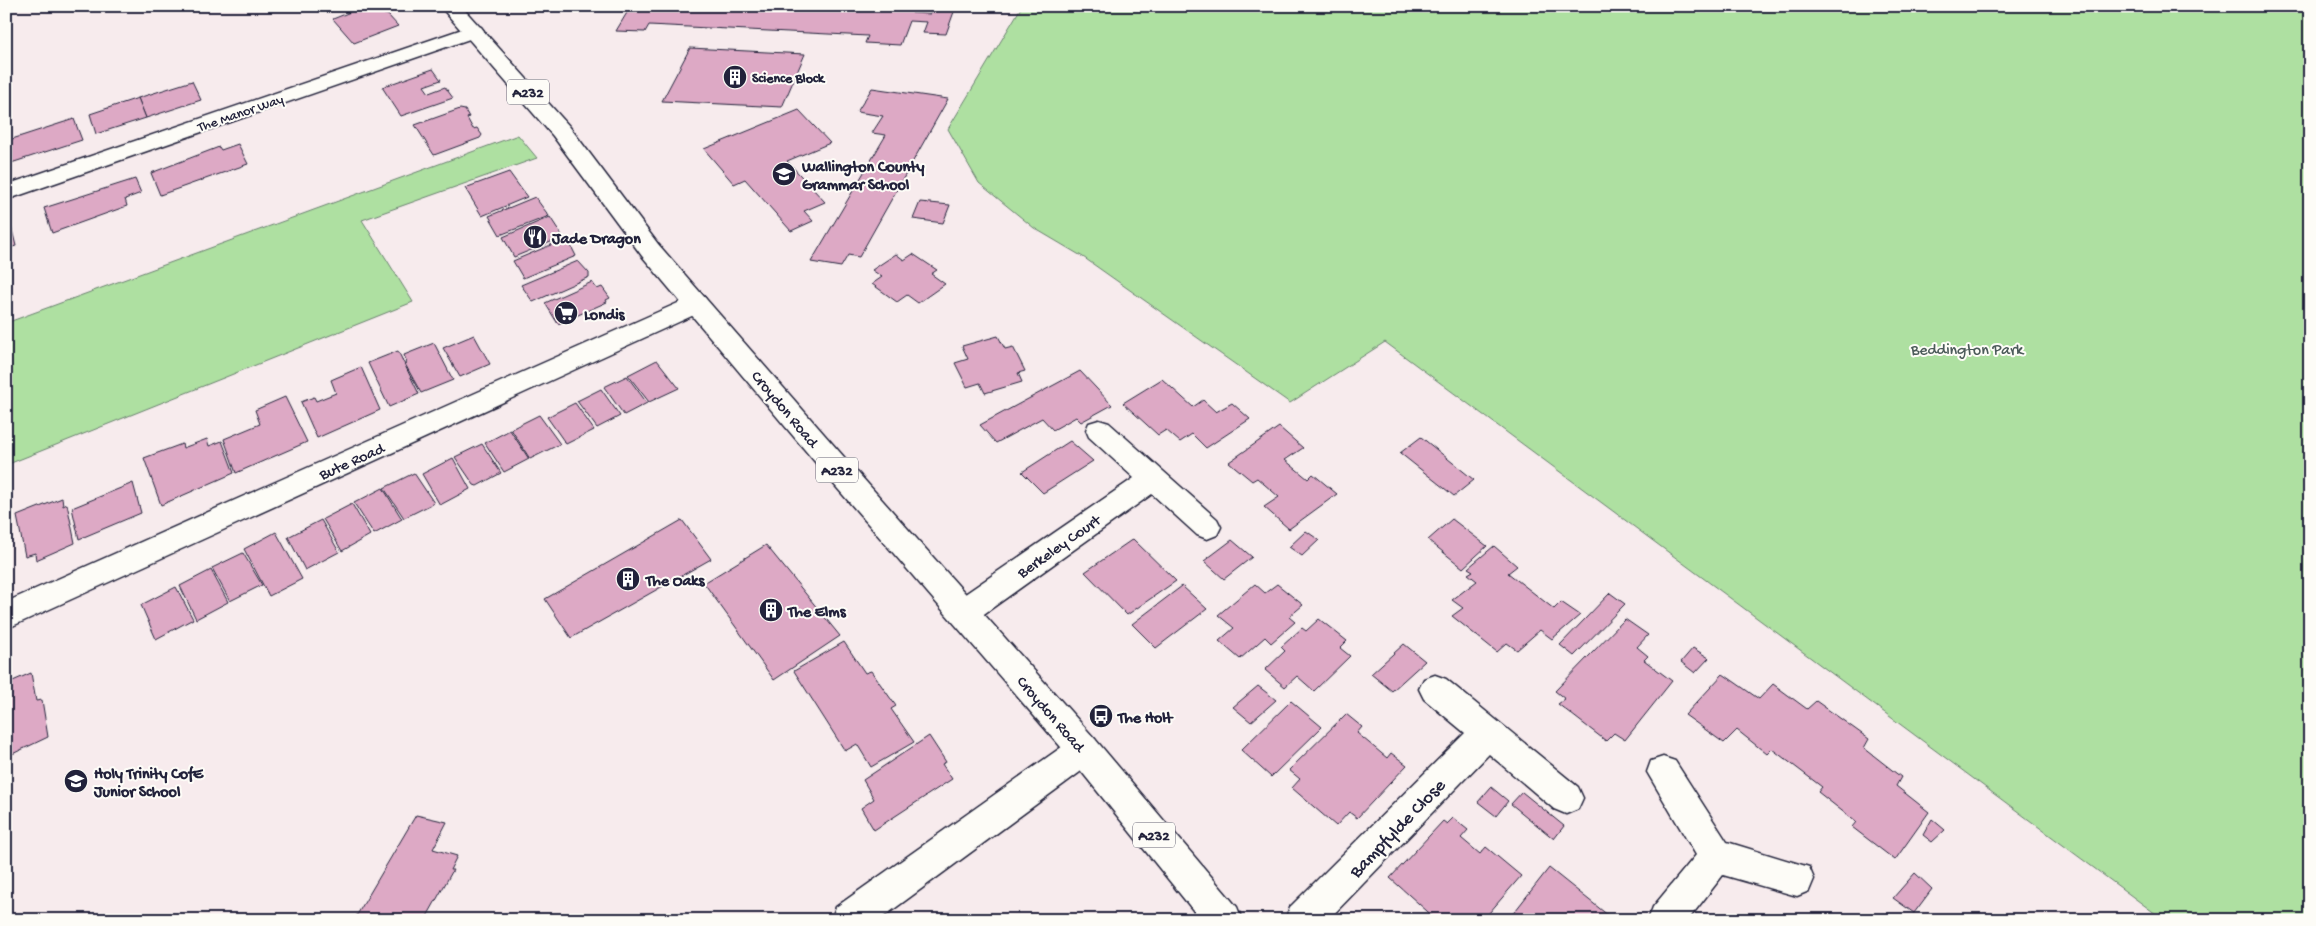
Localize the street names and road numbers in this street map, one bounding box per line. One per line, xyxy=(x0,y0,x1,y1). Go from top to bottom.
road number: A232 xyxy=(507,80,549,104)
street label: The Manor Way xyxy=(195,92,286,137)
street label: Croydon Road xyxy=(746,368,822,454)
street label: Bute Road xyxy=(316,440,389,486)
road number: A232 xyxy=(816,458,858,482)
street label: Berkeley Court xyxy=(1014,511,1107,584)
street label: Croydon Road xyxy=(1011,673,1089,758)
street label: Bampfylde Close xyxy=(1345,775,1452,885)
road number: A232 xyxy=(1133,822,1175,848)

